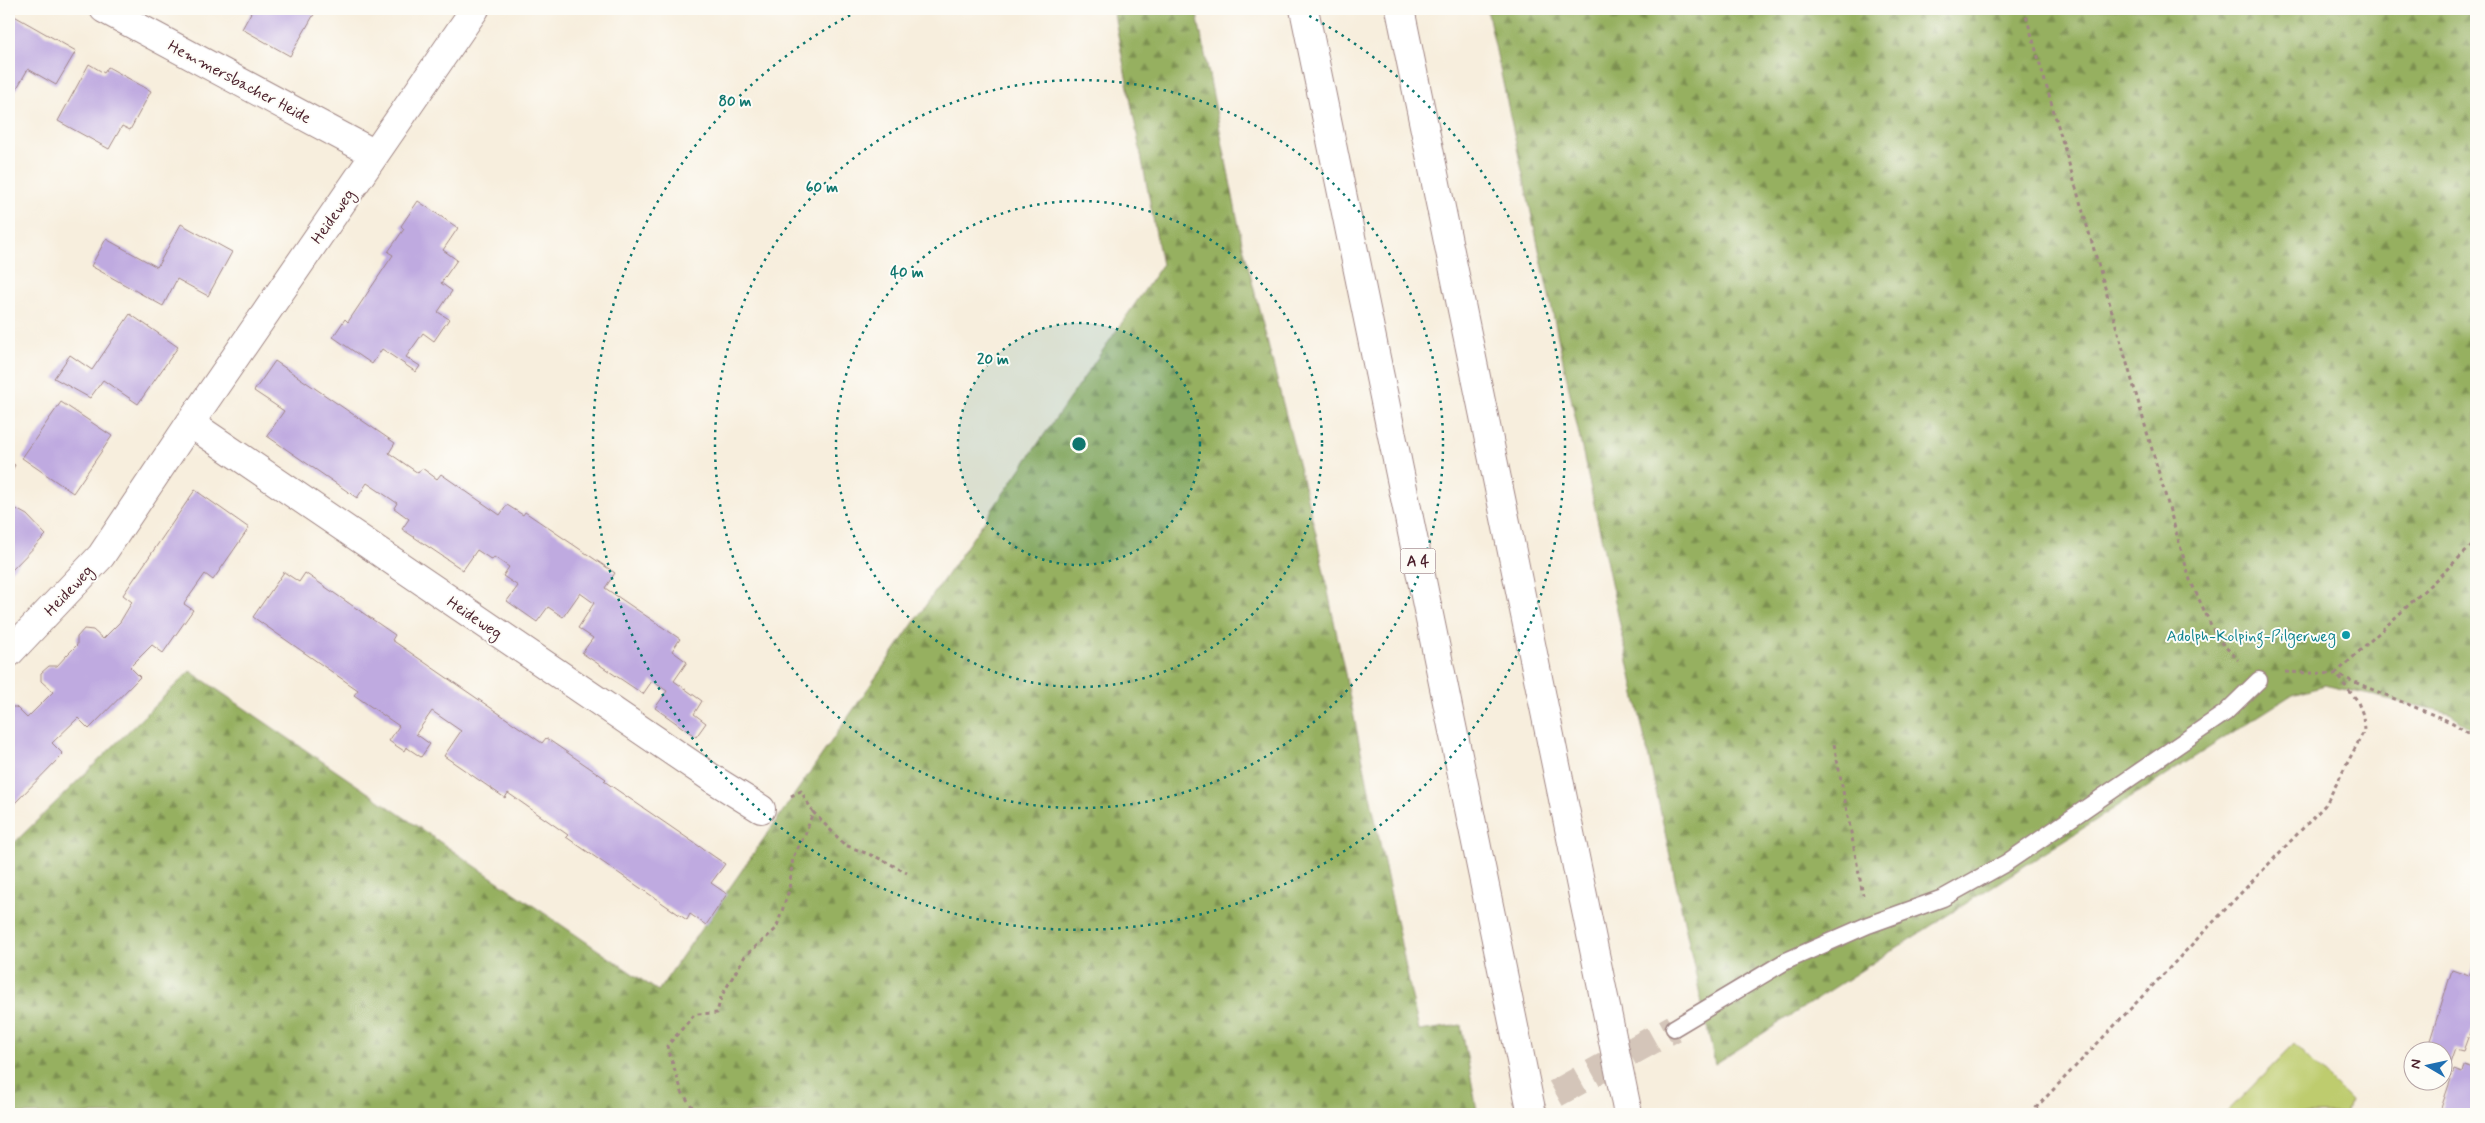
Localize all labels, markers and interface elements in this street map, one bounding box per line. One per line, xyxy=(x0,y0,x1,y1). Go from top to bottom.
street label: Hemmersbacher Heide xyxy=(164,36,315,129)
text: 80 m xyxy=(718,92,752,112)
text: 60 m xyxy=(806,178,838,198)
street label: Heideweg xyxy=(307,185,361,249)
text: 40 m xyxy=(890,263,924,283)
text: 20 m xyxy=(977,350,1009,370)
centre of rings xyxy=(1070,435,1088,453)
road number: A 4 xyxy=(1400,548,1436,574)
street label: Heideweg xyxy=(40,561,99,622)
street label: Heideweg xyxy=(442,592,506,645)
place label: Adolph-Kolping-Pilgerweg xyxy=(2167,626,2336,648)
marker: Adolph-Kolping-Pilgerweg xyxy=(2340,629,2352,641)
north arrow xyxy=(2402,1040,2452,1090)
text: N xyxy=(2407,1058,2426,1070)

